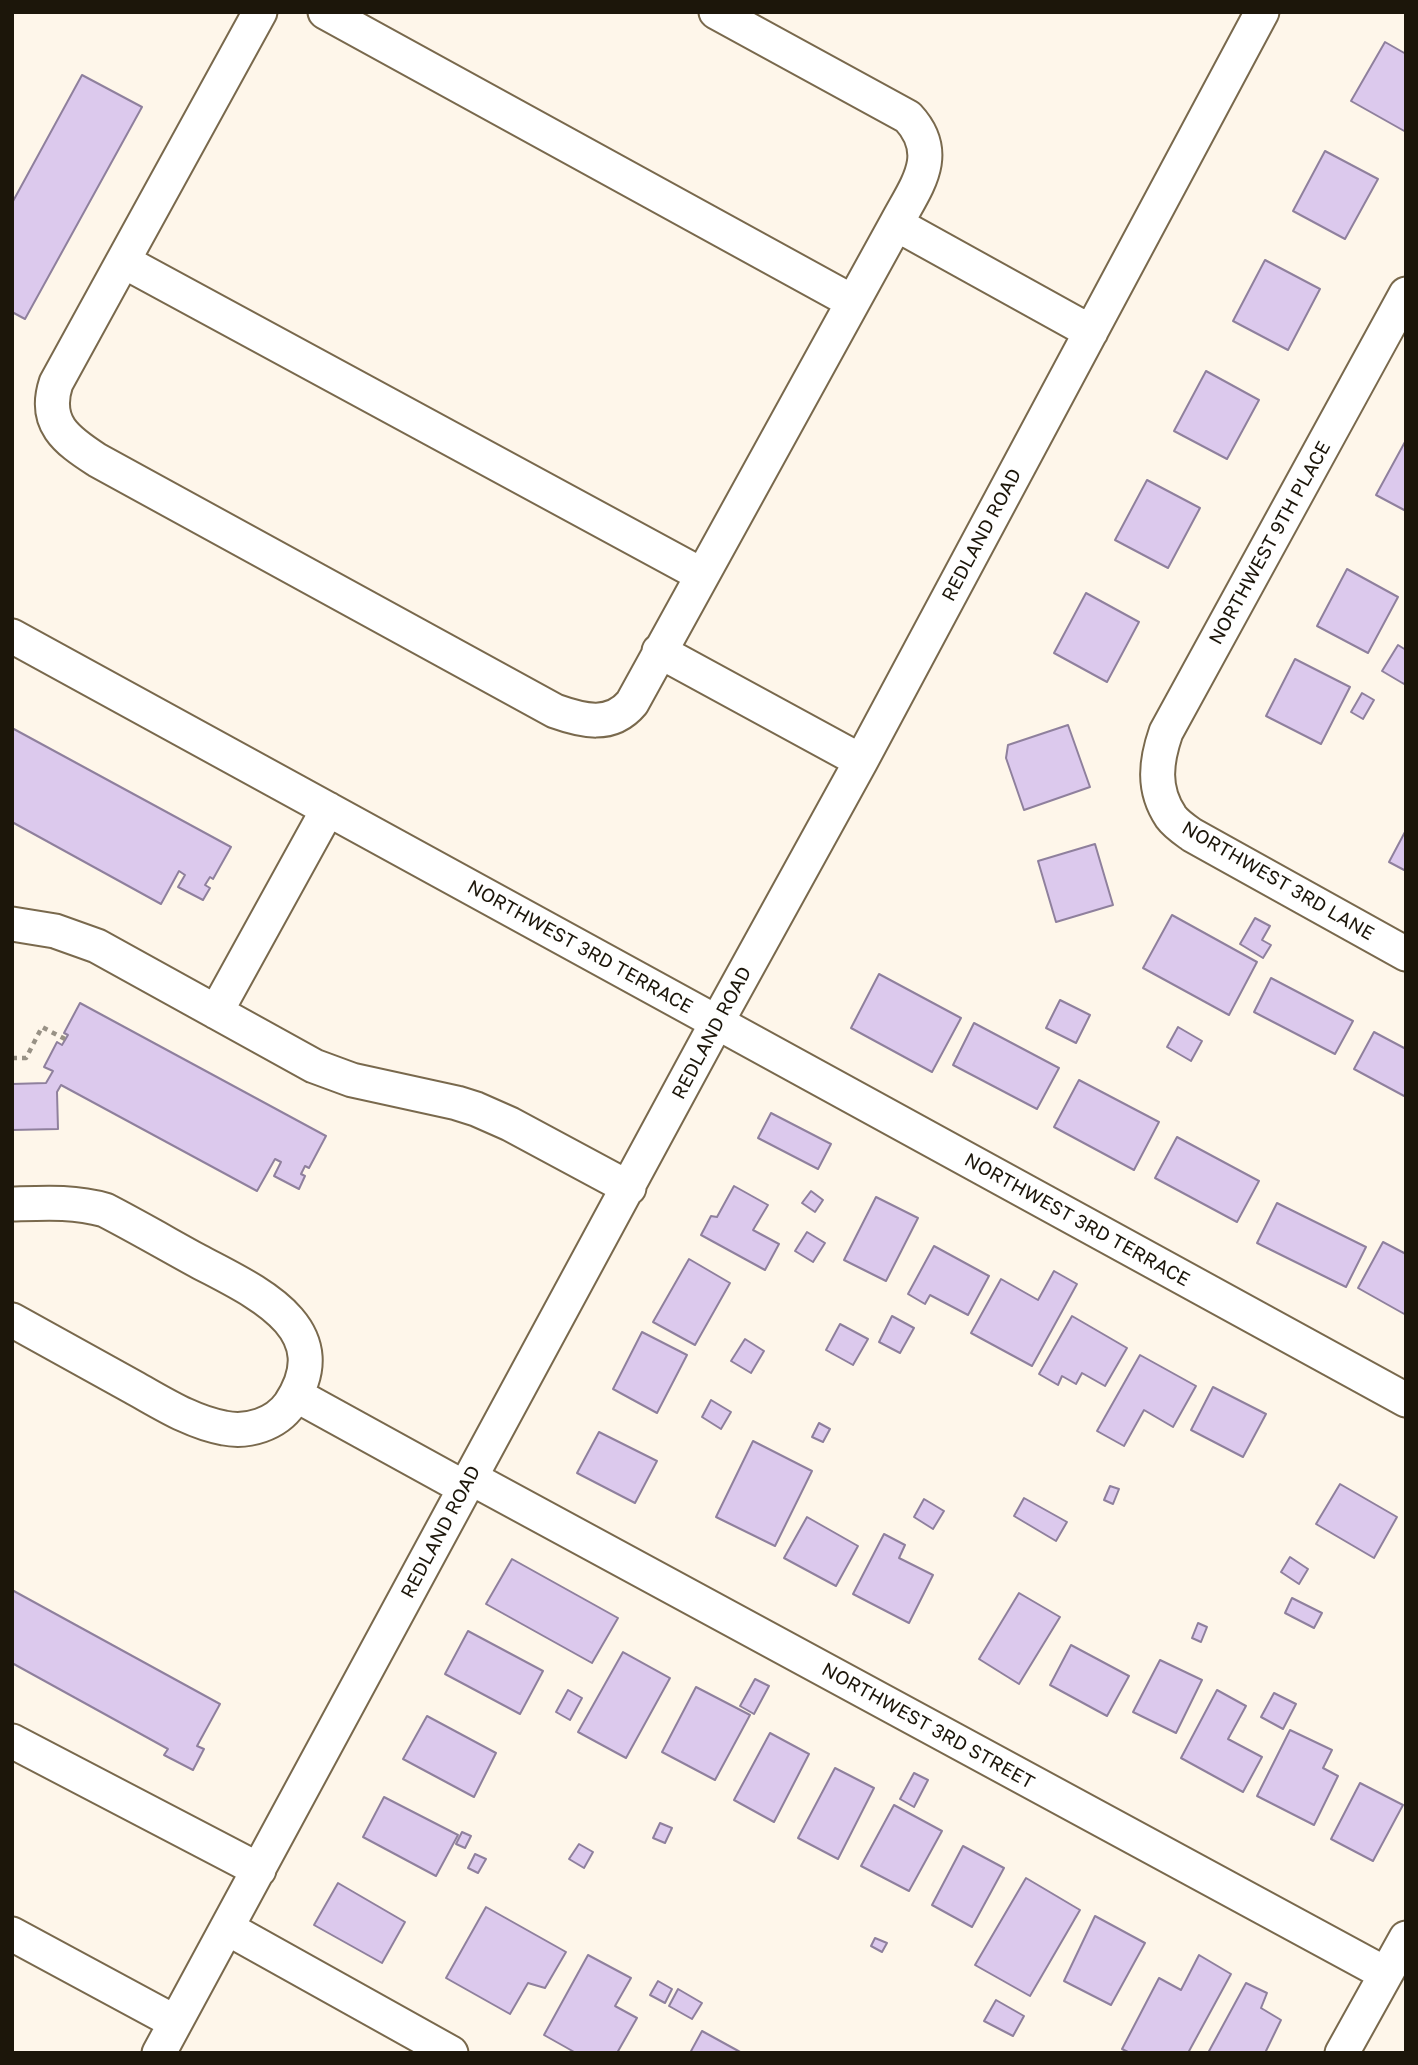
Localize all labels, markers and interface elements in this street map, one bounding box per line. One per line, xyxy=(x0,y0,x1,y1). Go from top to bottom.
street label: NORTHWEST 9TH PLACE xyxy=(1205,437,1335,649)
street label: REDLAND ROAD xyxy=(937,465,1027,605)
street label: NORTHWEST 3RD LANE xyxy=(1178,817,1378,945)
street label: NORTHWEST 3RD TERRACE xyxy=(463,875,697,1019)
street label: REDLAND ROAD xyxy=(667,963,757,1103)
street label: NORTHWEST 3RD TERRACE xyxy=(960,1148,1194,1292)
street label: REDLAND ROAD xyxy=(396,1462,486,1602)
street label: NORTHWEST 3RD STREET xyxy=(818,1658,1038,1794)

